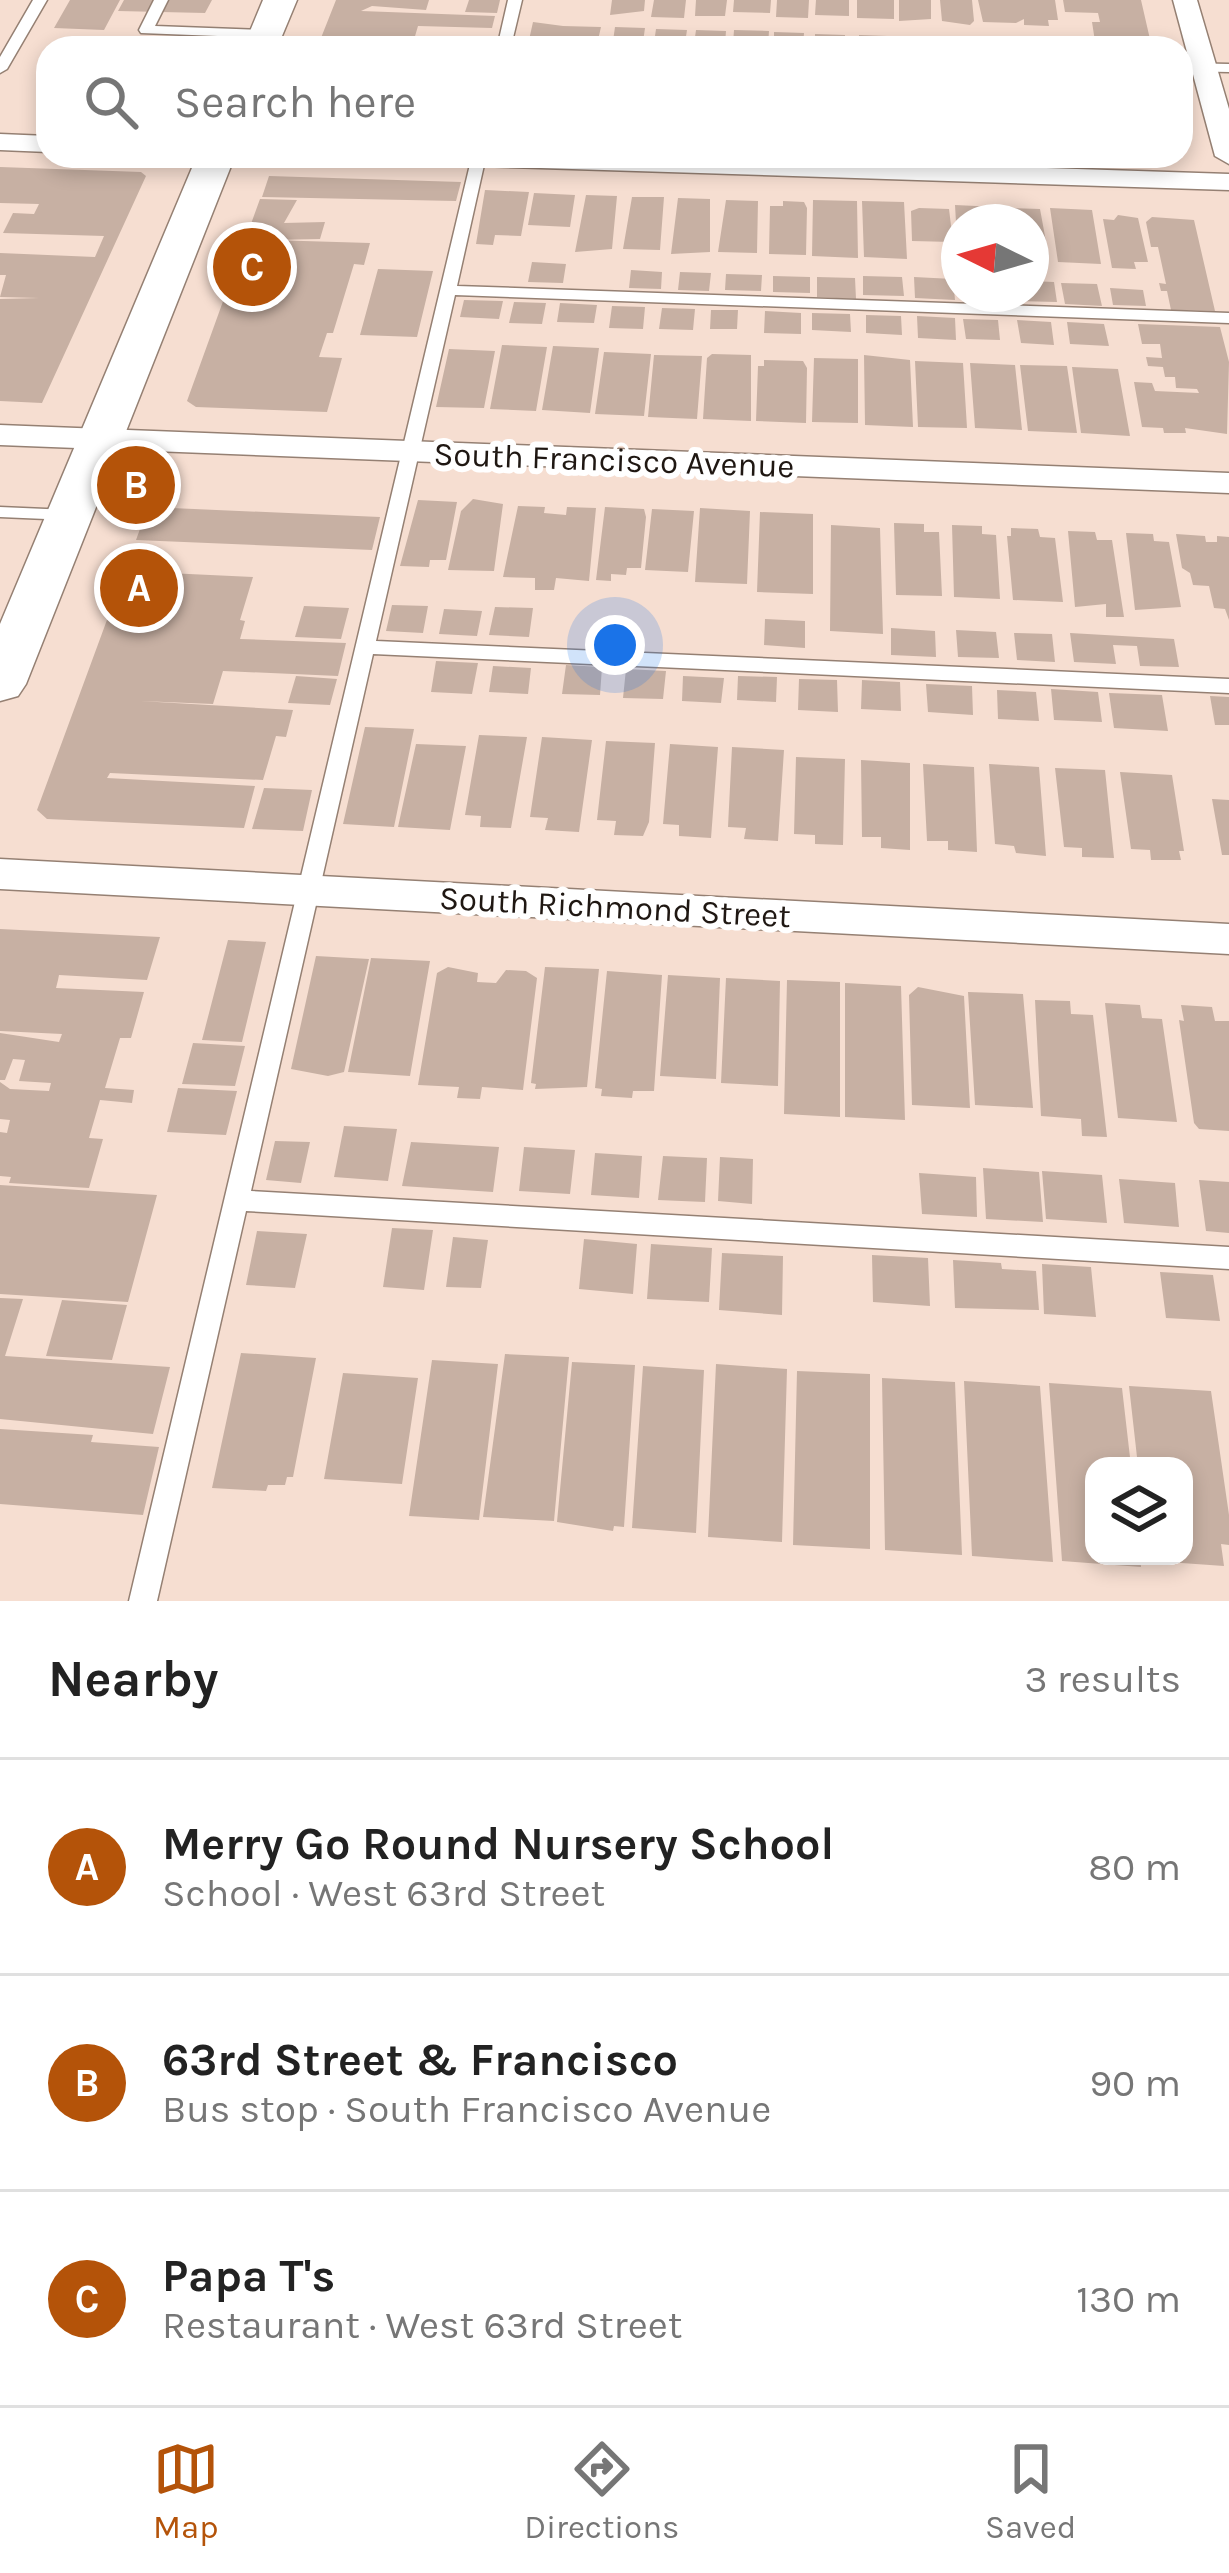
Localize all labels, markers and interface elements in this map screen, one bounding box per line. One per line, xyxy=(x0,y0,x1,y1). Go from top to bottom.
search box xyxy=(36,36,1193,168)
icon: search xyxy=(78,69,144,135)
text: Search here xyxy=(174,76,416,128)
north arrow xyxy=(941,204,1049,312)
pin: C xyxy=(213,222,291,312)
street label: South Francisco Avenue xyxy=(433,435,795,485)
pin: B xyxy=(97,440,175,530)
pin: A xyxy=(100,543,178,633)
your location xyxy=(585,615,645,675)
street label: South Richmond Street xyxy=(438,879,792,935)
map controls xyxy=(1085,1457,1193,1565)
button: layers xyxy=(1085,1457,1193,1565)
text: Nearby xyxy=(48,1649,218,1709)
text: 3 results xyxy=(1024,1656,1181,1702)
text: Merry Go Round Nursery School xyxy=(162,1818,834,1870)
text: A xyxy=(75,1844,99,1890)
text: 80 m xyxy=(1088,1844,1181,1890)
text: School · West 63rd Street xyxy=(162,1870,605,1916)
text: 63rd Street & Francisco xyxy=(162,2034,678,2086)
text: B xyxy=(74,2060,100,2106)
text: 90 m xyxy=(1089,2060,1181,2106)
text: Bus stop · South Francisco Avenue xyxy=(162,2086,771,2132)
text: Papa T's xyxy=(162,2250,335,2302)
text: C xyxy=(75,2276,99,2322)
text: 130 m xyxy=(1076,2276,1181,2322)
text: Restaurant · West 63rd Street xyxy=(162,2302,682,2348)
tab: Map xyxy=(153,2436,219,2546)
tab: Directions xyxy=(524,2436,679,2546)
tab: Saved xyxy=(985,2436,1076,2546)

